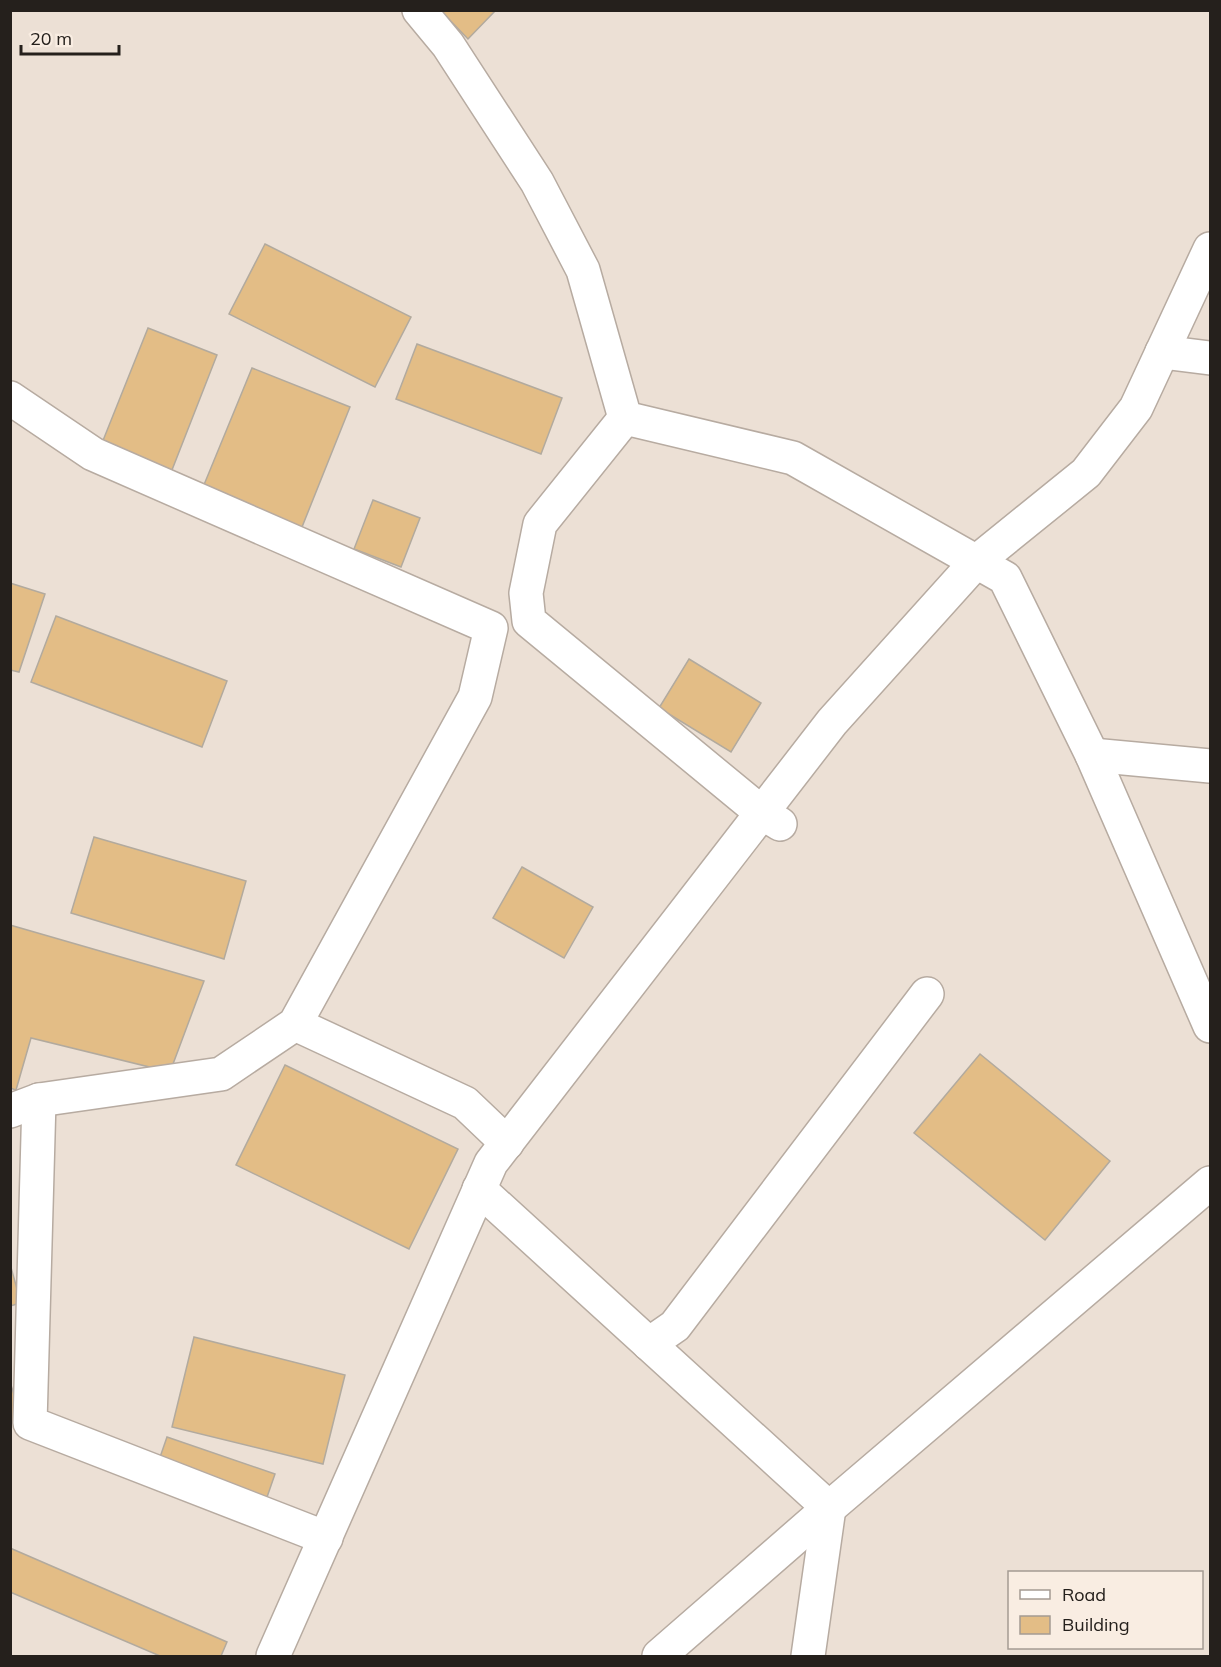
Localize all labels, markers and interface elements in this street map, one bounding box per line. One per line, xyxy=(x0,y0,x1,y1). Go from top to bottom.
scale bar xyxy=(21,18,118,56)
text: 20 m xyxy=(30,27,72,50)
legend xyxy=(1008,1571,1203,1649)
text: Road xyxy=(1062,1583,1106,1606)
text: Building xyxy=(1062,1613,1130,1636)

